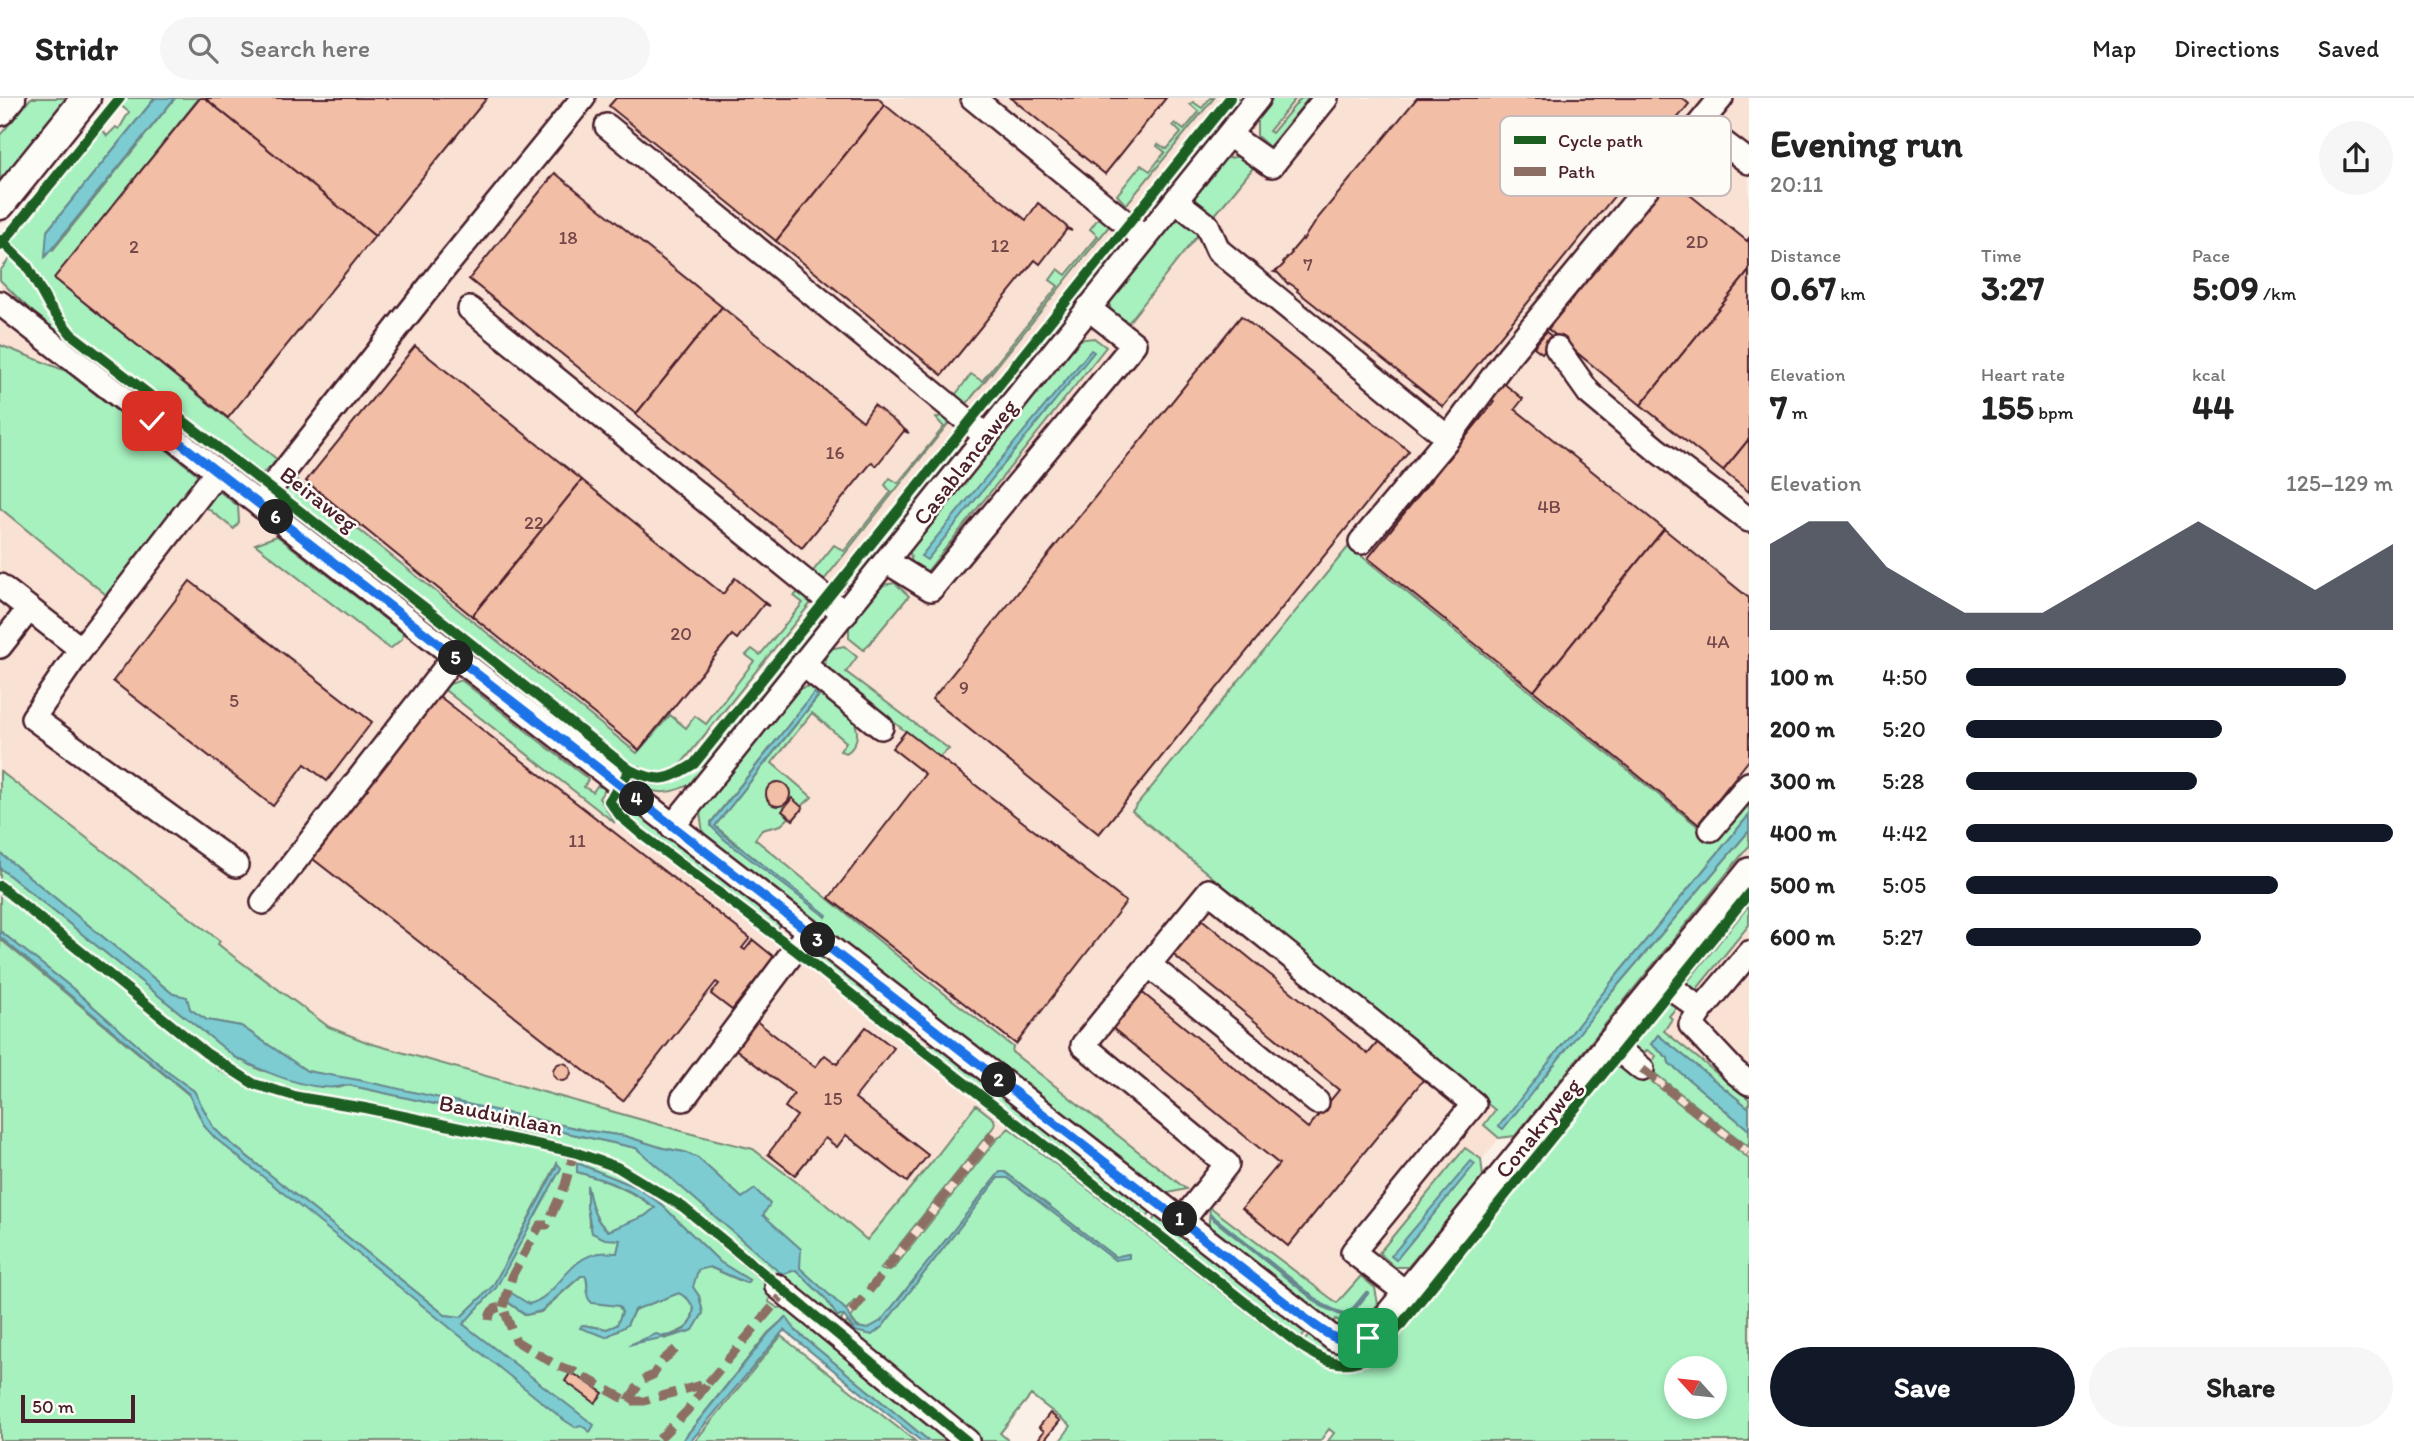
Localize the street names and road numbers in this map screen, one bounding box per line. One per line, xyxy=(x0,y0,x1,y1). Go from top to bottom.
street label: Casablancaweg xyxy=(907,393,1023,531)
street label: Beiraweg xyxy=(274,460,364,538)
street label: Conakryweg xyxy=(1489,1072,1587,1184)
street label: Bauduinlaan xyxy=(437,1088,565,1142)

